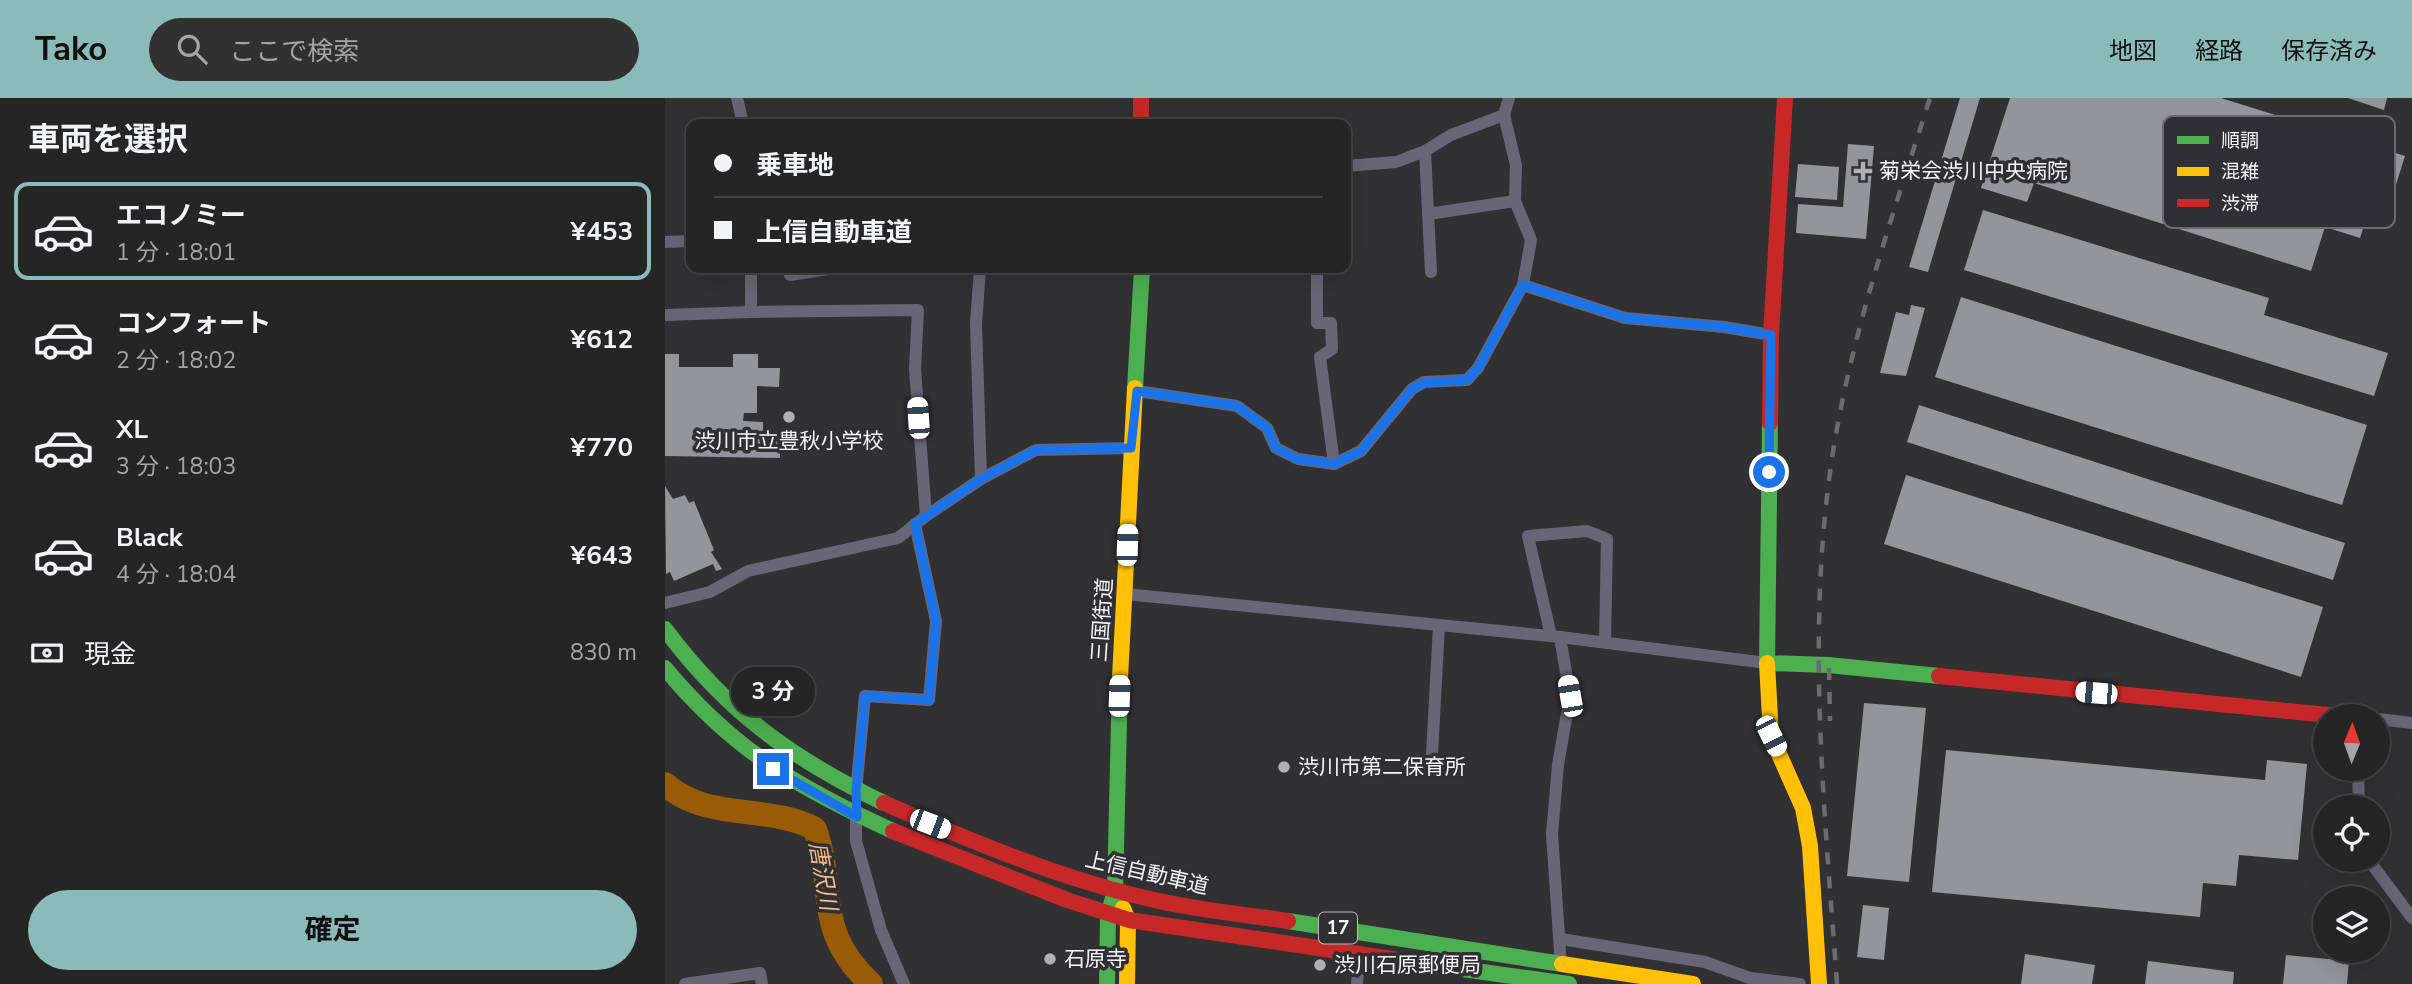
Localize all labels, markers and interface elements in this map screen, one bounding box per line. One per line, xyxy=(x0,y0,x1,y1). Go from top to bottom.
search box xyxy=(149,18,639,81)
text: Tako xyxy=(35,27,107,72)
icon: search xyxy=(173,30,211,68)
text: ここで検索 xyxy=(229,34,359,69)
text: 地図 xyxy=(2109,35,2157,67)
text: 経路 xyxy=(2195,35,2243,67)
text: 保存済み xyxy=(2281,35,2377,67)
legend xyxy=(2163,116,2395,228)
text: 車両を選択 xyxy=(28,118,188,161)
text: 順調 xyxy=(2221,128,2259,154)
text: 乗車地 xyxy=(756,148,834,183)
place label: 菊栄会渋川中央病院 xyxy=(1879,157,2068,185)
text: 混雑 xyxy=(2221,159,2259,185)
marker: 菊栄会渋川中央病院 xyxy=(1853,161,1873,181)
text: 渋滞 xyxy=(2221,191,2259,217)
text: エコノミー xyxy=(116,198,246,233)
icon: car xyxy=(32,200,95,263)
text: ¥453 xyxy=(571,214,633,249)
text: 上信自動車道 xyxy=(756,215,912,250)
text: 1 分 · 18:01 xyxy=(116,237,236,268)
text: コンフォート xyxy=(116,306,271,341)
icon: car xyxy=(32,308,95,371)
text: ¥612 xyxy=(571,322,633,357)
text: 2 分 · 18:02 xyxy=(116,345,236,376)
car xyxy=(907,396,930,440)
marker: 渋川市立豊秋小学校 xyxy=(781,409,797,425)
text: XL xyxy=(116,412,148,447)
icon: car xyxy=(32,416,95,479)
place label: 渋川市立豊秋小学校 xyxy=(695,427,884,455)
text: ¥770 xyxy=(571,430,633,465)
text: 3 分 · 18:03 xyxy=(116,451,236,482)
route start xyxy=(1753,456,1785,488)
text: Black xyxy=(116,520,183,555)
icon: car xyxy=(32,524,95,587)
car xyxy=(1116,524,1139,566)
text: ¥643 xyxy=(571,538,633,573)
text: 4 分 · 18:04 xyxy=(116,559,236,590)
street label: 三国街道 xyxy=(1085,577,1119,663)
icon: cash xyxy=(28,634,66,672)
text: 現金 xyxy=(84,637,136,672)
text: 830 m xyxy=(570,637,637,668)
callout: 3 分 xyxy=(731,668,815,716)
car xyxy=(1557,673,1584,719)
car xyxy=(1108,675,1131,717)
text: 3 分 xyxy=(751,676,795,707)
car xyxy=(2075,681,2118,705)
north arrow xyxy=(2313,704,2391,780)
map controls xyxy=(2313,704,2390,963)
car xyxy=(1753,713,1790,759)
route end xyxy=(757,753,789,785)
place label: 渋川市第二保育所 xyxy=(1298,753,1466,781)
marker: 渋川市第二保育所 xyxy=(1276,759,1292,775)
button: locate xyxy=(2313,795,2390,872)
car xyxy=(907,807,954,841)
water label: 唐沢川 xyxy=(802,839,845,916)
street label: 上信自動車道 xyxy=(1082,845,1212,901)
button: layers xyxy=(2313,886,2390,963)
button: 確定 xyxy=(28,890,637,970)
road number: 17 xyxy=(1319,912,1357,944)
place label: 石原寺 xyxy=(1064,945,1127,973)
marker: 石原寺 xyxy=(1042,951,1058,967)
place label: 渋川石原郵便局 xyxy=(1334,951,1481,979)
marker: 渋川石原郵便局 xyxy=(1312,957,1328,973)

